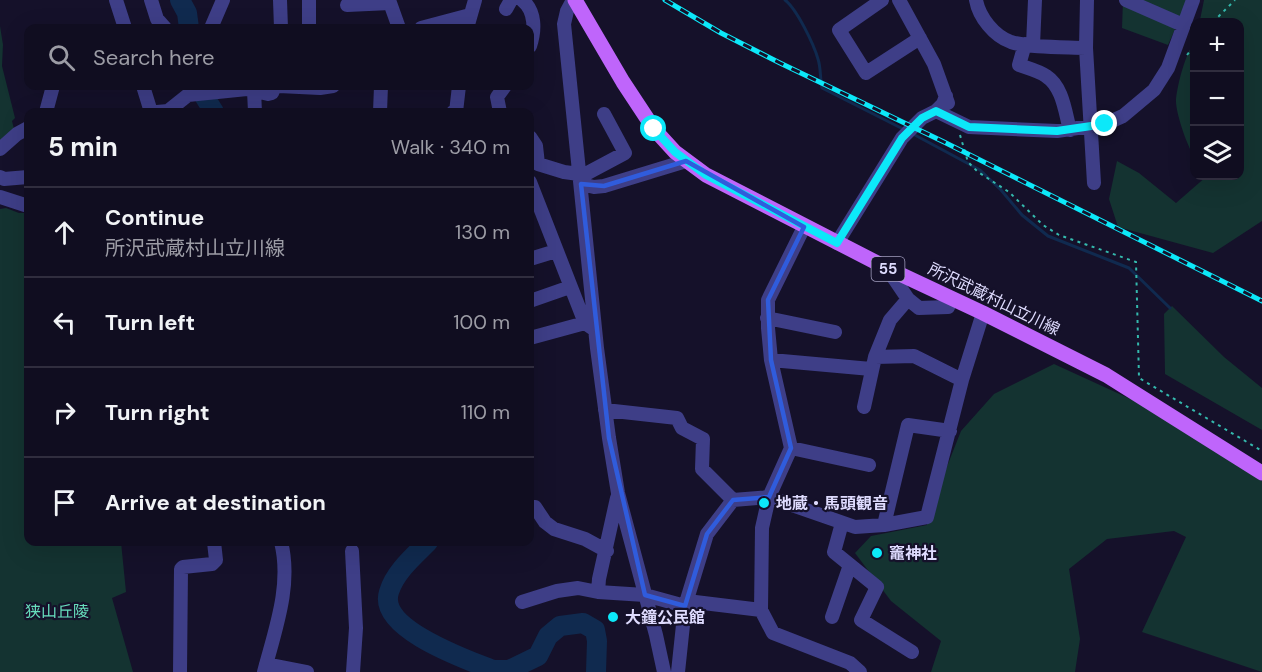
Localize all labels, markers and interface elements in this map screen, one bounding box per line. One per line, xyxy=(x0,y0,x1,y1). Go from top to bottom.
map controls xyxy=(1190,18,1244,180)
button: + xyxy=(1190,18,1244,72)
search box xyxy=(24,24,534,90)
icon: search xyxy=(45,41,78,74)
text: Search here xyxy=(93,43,214,72)
button: − xyxy=(1190,72,1244,126)
route end xyxy=(1091,110,1117,136)
route start xyxy=(640,115,666,141)
button: layers xyxy=(1190,126,1244,180)
text: 5 min xyxy=(48,130,118,164)
text: Walk · 340 m xyxy=(391,134,510,160)
text: Continue xyxy=(105,203,204,232)
icon: ahead xyxy=(48,216,81,249)
text: 130 m xyxy=(455,219,510,245)
text: 所沢武蔵村山立川線 xyxy=(105,235,285,261)
road number: 55 xyxy=(872,257,904,281)
street label: 所沢武蔵村山立川線 xyxy=(925,258,1063,340)
icon: left xyxy=(48,306,81,339)
text: Turn left xyxy=(105,308,195,337)
text: 100 m xyxy=(453,309,510,335)
icon: right xyxy=(48,396,81,429)
text: Turn right xyxy=(105,398,210,427)
text: 110 m xyxy=(461,399,510,425)
icon: arrive xyxy=(48,486,81,519)
text: Arrive at destination xyxy=(105,488,326,517)
place label: 地蔵・馬頭観音 xyxy=(776,493,888,514)
marker: 地蔵・馬頭観音 xyxy=(757,496,771,510)
place label: 竈神社 xyxy=(889,543,937,564)
marker: 竈神社 xyxy=(870,546,884,560)
park label: 狭山丘陵 xyxy=(25,601,89,622)
place label: 大鐘公民館 xyxy=(625,607,705,628)
marker: 大鐘公民館 xyxy=(606,610,620,624)

